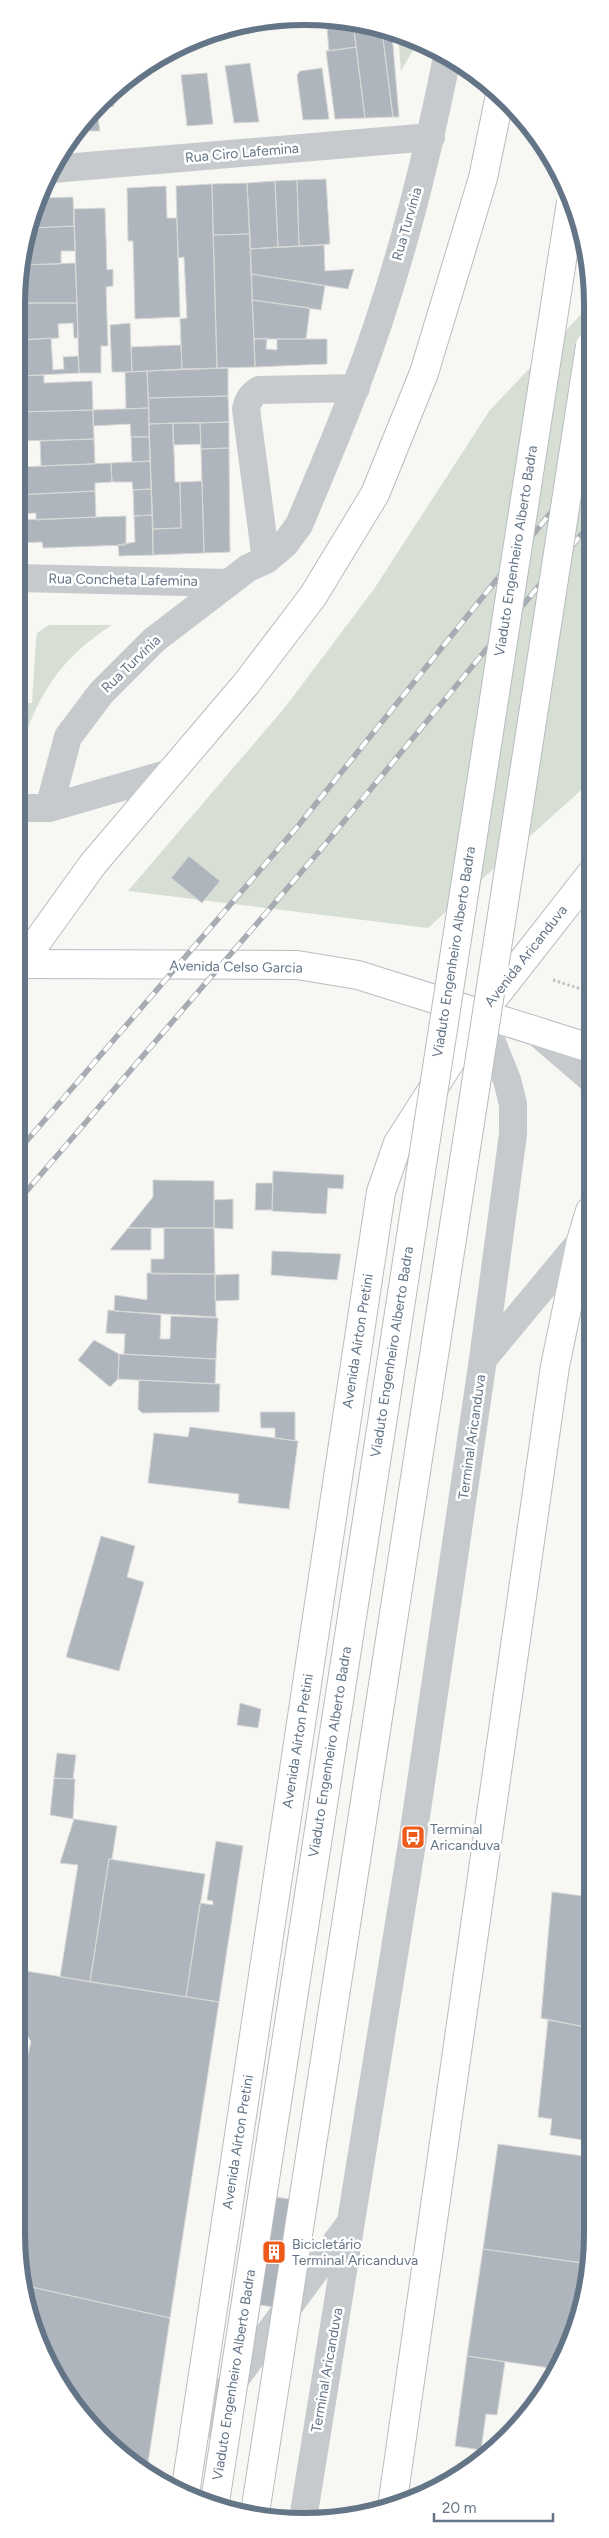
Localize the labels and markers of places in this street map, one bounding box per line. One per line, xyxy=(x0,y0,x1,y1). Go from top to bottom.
place label: Terminal Aricanduva xyxy=(430,1821,500,1854)
bus stop icon: Terminal Aricanduva xyxy=(400,1824,426,1850)
place label: Bicicletário Terminal Aricanduva xyxy=(292,2236,418,2269)
building icon: Bicicletário Terminal Aricanduva xyxy=(261,2239,287,2265)

